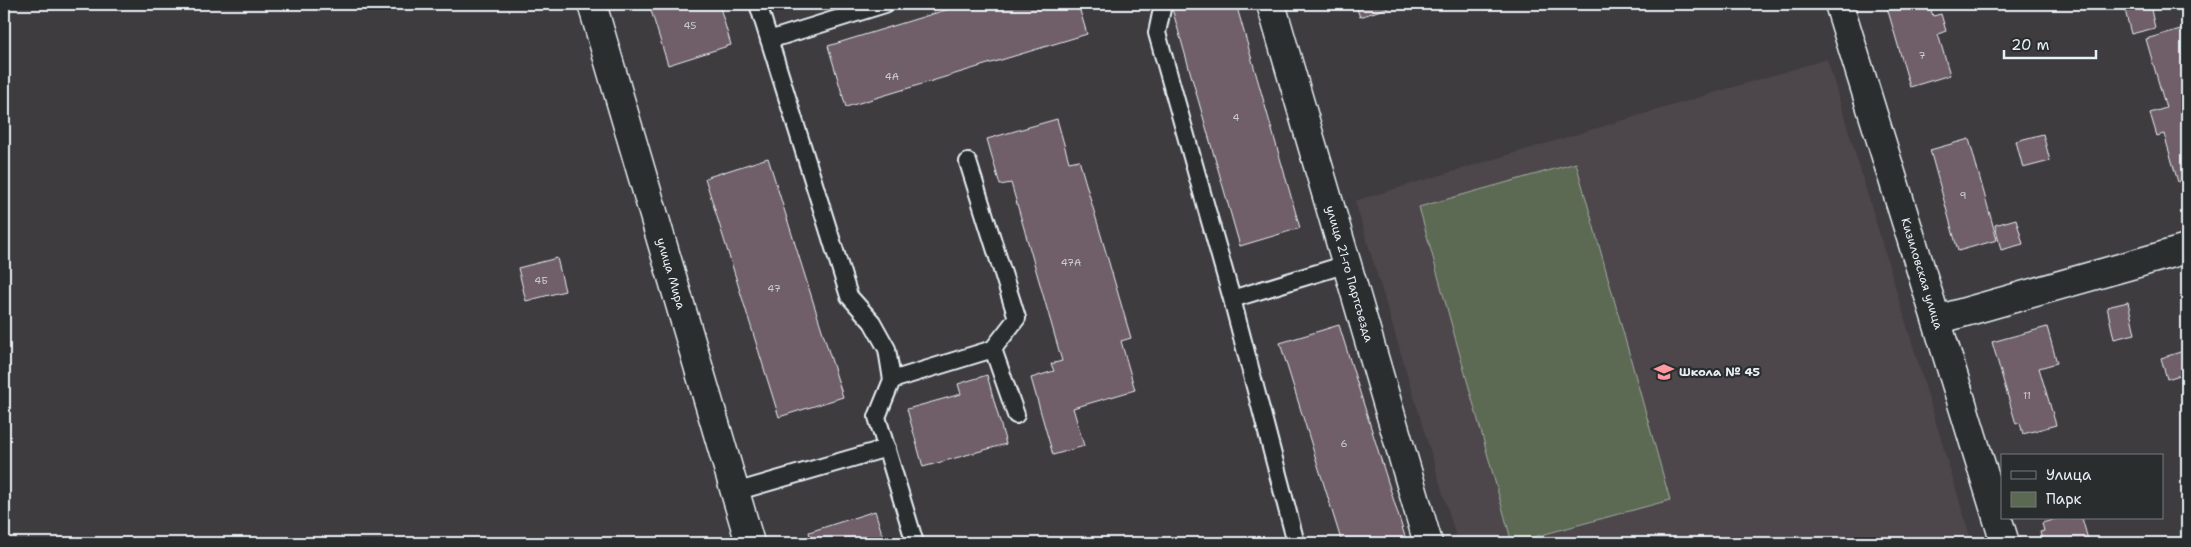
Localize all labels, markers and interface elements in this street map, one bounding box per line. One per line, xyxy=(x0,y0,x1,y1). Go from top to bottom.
house number: 45 xyxy=(684,19,696,32)
scale bar xyxy=(2004,28,2096,60)
text: 20 m xyxy=(2011,35,2050,55)
house number: 7 xyxy=(1919,49,1926,62)
house number: 4А xyxy=(885,70,899,83)
house number: 4 xyxy=(1233,111,1240,124)
house number: 9 xyxy=(1960,189,1967,202)
street label: улица 21-го Партсъезда xyxy=(1322,204,1377,345)
street label: Кизиловская улица xyxy=(1897,216,1947,332)
street label: улица Мира xyxy=(653,236,689,312)
house number: 47А xyxy=(1061,256,1081,269)
house number: 4Б xyxy=(534,274,548,287)
house number: 47 xyxy=(767,282,781,295)
school or university icon: Школа № 45 xyxy=(1653,361,1675,383)
place label: Школа № 45 xyxy=(1679,364,1760,380)
house number: 11 xyxy=(2023,389,2031,402)
house number: 6 xyxy=(1341,437,1348,450)
legend xyxy=(2001,454,2164,520)
text: Улица xyxy=(2046,465,2092,485)
text: Парк xyxy=(2046,489,2082,509)

